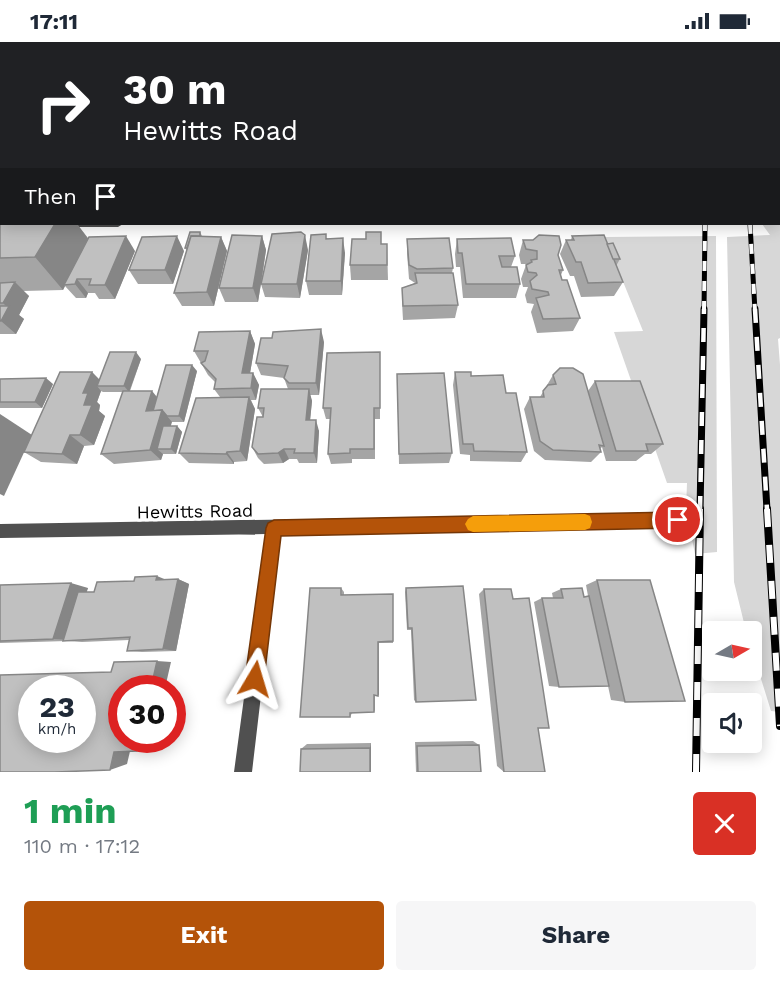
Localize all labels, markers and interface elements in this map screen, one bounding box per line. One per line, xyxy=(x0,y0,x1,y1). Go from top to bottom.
text: 17:11 xyxy=(30,9,78,34)
text: 30 m xyxy=(123,65,227,114)
icon: right xyxy=(24,66,102,144)
text: Hewitts Road xyxy=(123,115,298,147)
icon: arrive xyxy=(89,180,122,213)
text: Then xyxy=(24,184,77,209)
pin xyxy=(652,494,703,545)
street label: Hewitts Road xyxy=(137,499,253,523)
icon: arrive xyxy=(661,503,694,536)
north arrow xyxy=(702,621,762,681)
map controls xyxy=(702,621,762,753)
position arrow xyxy=(223,647,287,711)
speed limit sign: 30 xyxy=(108,675,186,753)
text: 23 xyxy=(39,689,75,724)
button: sound xyxy=(702,693,762,753)
text: km/h xyxy=(38,720,76,738)
text: 1 min xyxy=(24,790,116,832)
button: close xyxy=(693,792,756,855)
text: 110 m · 17:12 xyxy=(24,834,140,858)
button: Exit xyxy=(24,901,384,970)
button: Share xyxy=(396,901,756,970)

